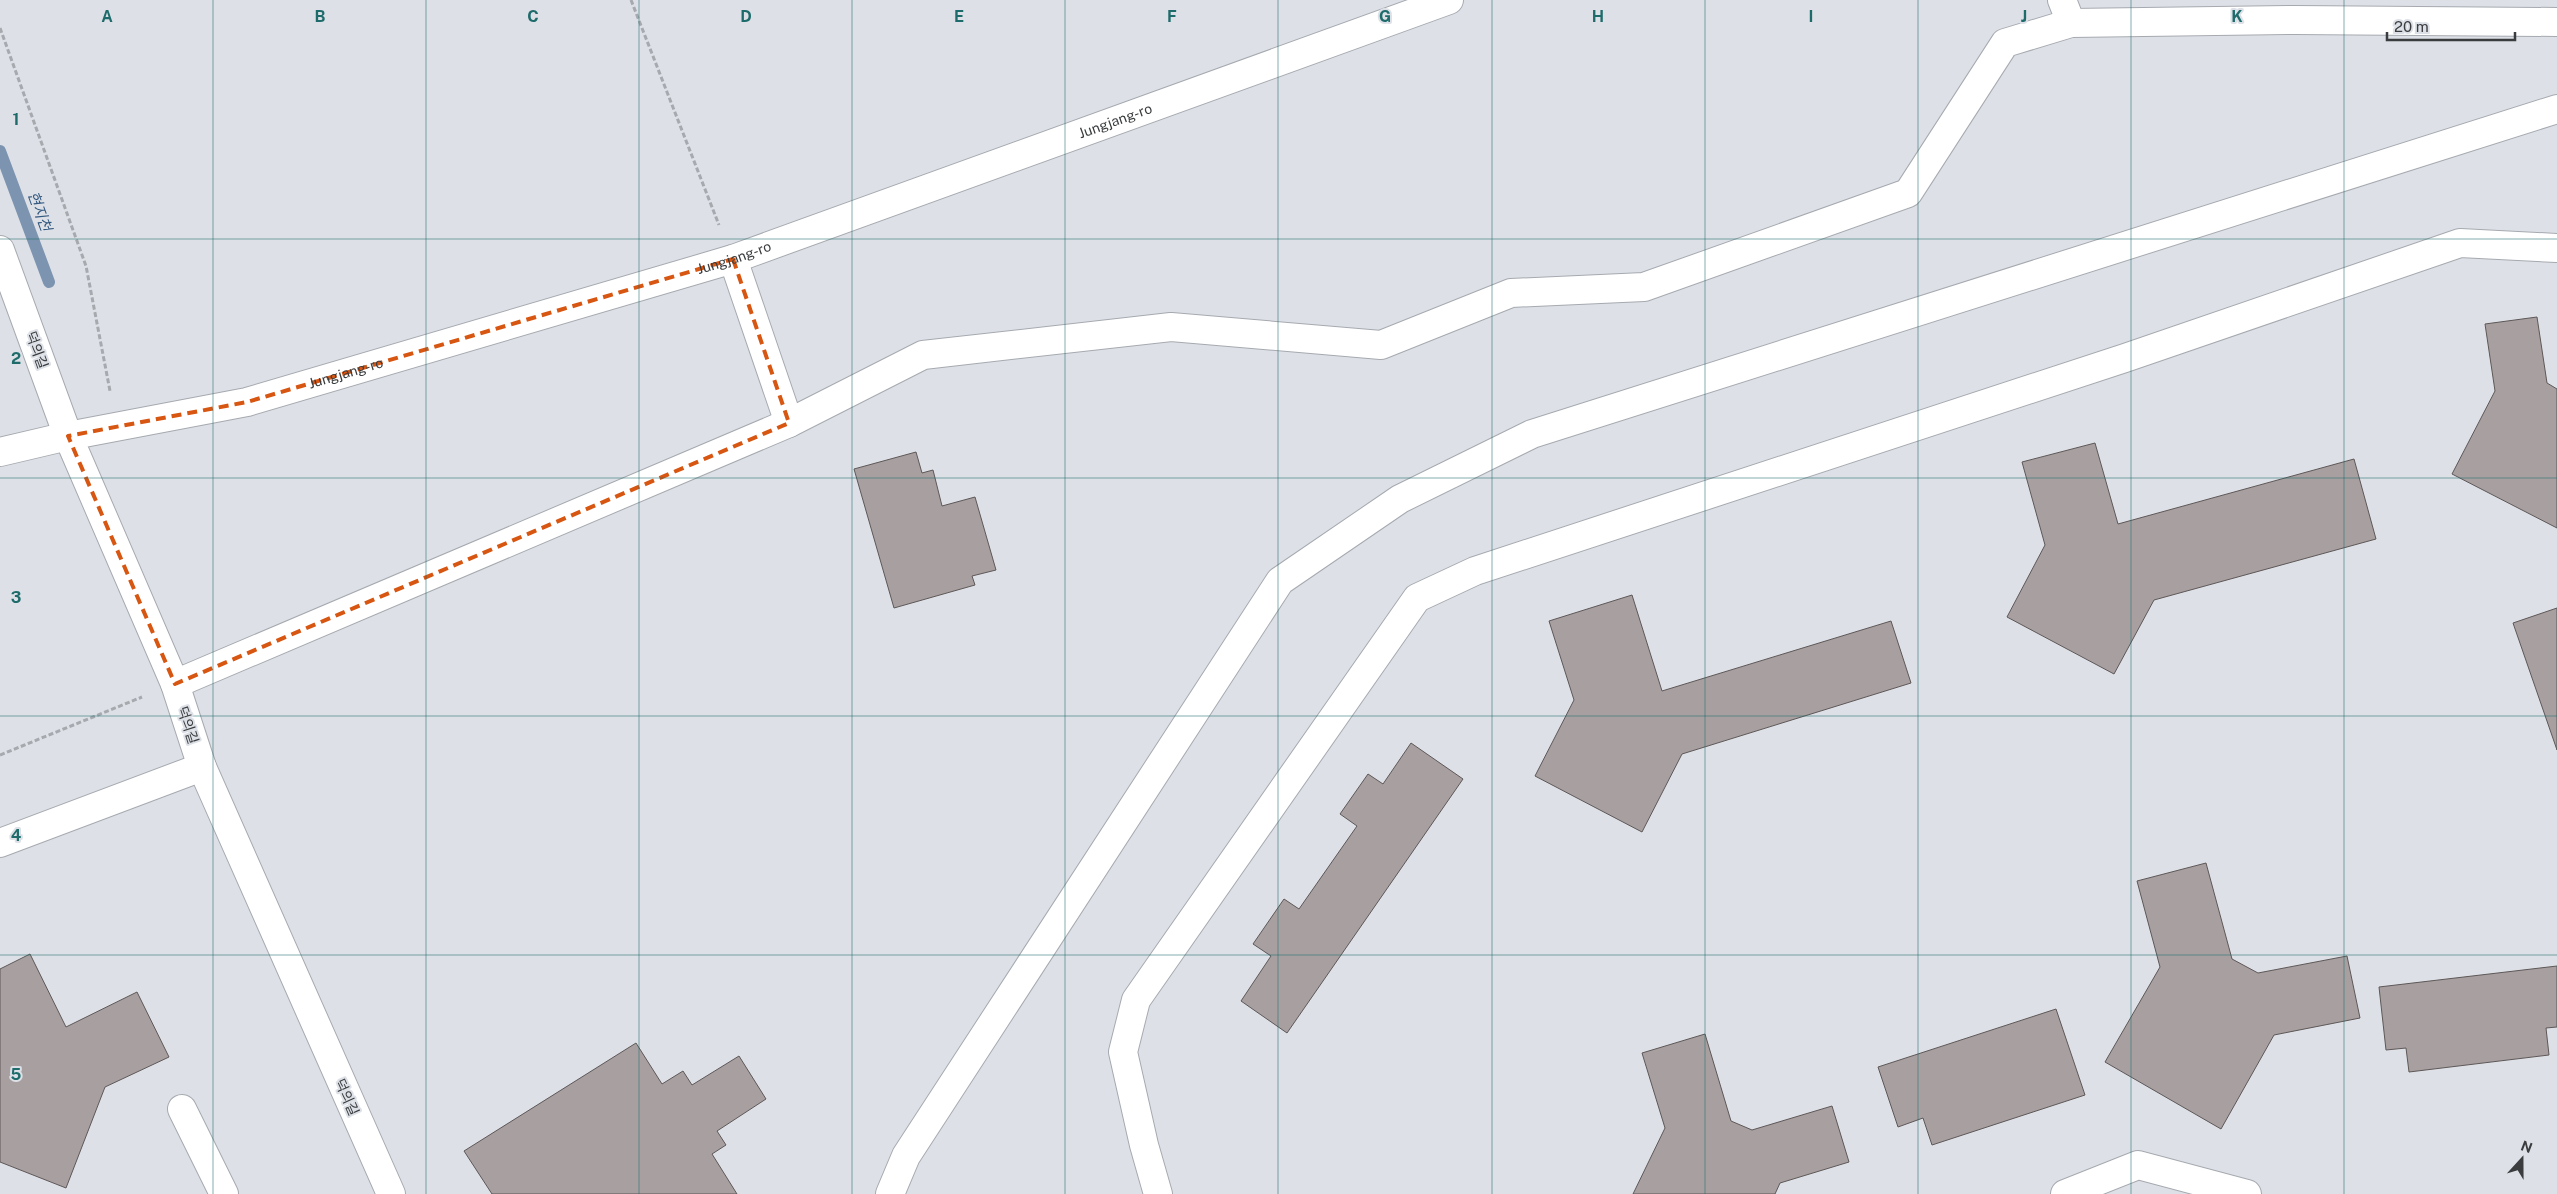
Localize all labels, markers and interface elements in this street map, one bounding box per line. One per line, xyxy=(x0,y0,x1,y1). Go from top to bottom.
text: A xyxy=(101,7,113,26)
text: B xyxy=(315,7,326,26)
text: C xyxy=(527,7,539,26)
text: D xyxy=(740,7,752,26)
text: E xyxy=(954,7,964,26)
text: F xyxy=(1167,7,1177,26)
text: G xyxy=(1379,7,1391,26)
text: H xyxy=(1592,7,1604,26)
text: I xyxy=(1809,7,1813,26)
text: J xyxy=(2021,7,2027,26)
text: K xyxy=(2231,7,2243,26)
scale bar xyxy=(2387,10,2514,42)
text: 20 m xyxy=(2394,18,2429,35)
street label: Jungjang-ro xyxy=(1076,100,1154,141)
text: 1 xyxy=(13,110,19,129)
water label: 현지천 xyxy=(25,189,56,235)
street label: Jungjang-ro xyxy=(695,238,773,277)
street label: 덕의길 xyxy=(23,329,51,371)
text: 2 xyxy=(11,349,21,368)
street label: Jungjang-ro xyxy=(306,354,385,392)
text: 3 xyxy=(11,588,21,607)
street label: 덕의길 xyxy=(174,704,202,746)
text: 4 xyxy=(11,826,22,845)
text: 5 xyxy=(11,1065,22,1084)
street label: 덕의길 xyxy=(332,1076,362,1118)
north arrow xyxy=(2497,1134,2547,1184)
text: N xyxy=(2519,1137,2535,1156)

